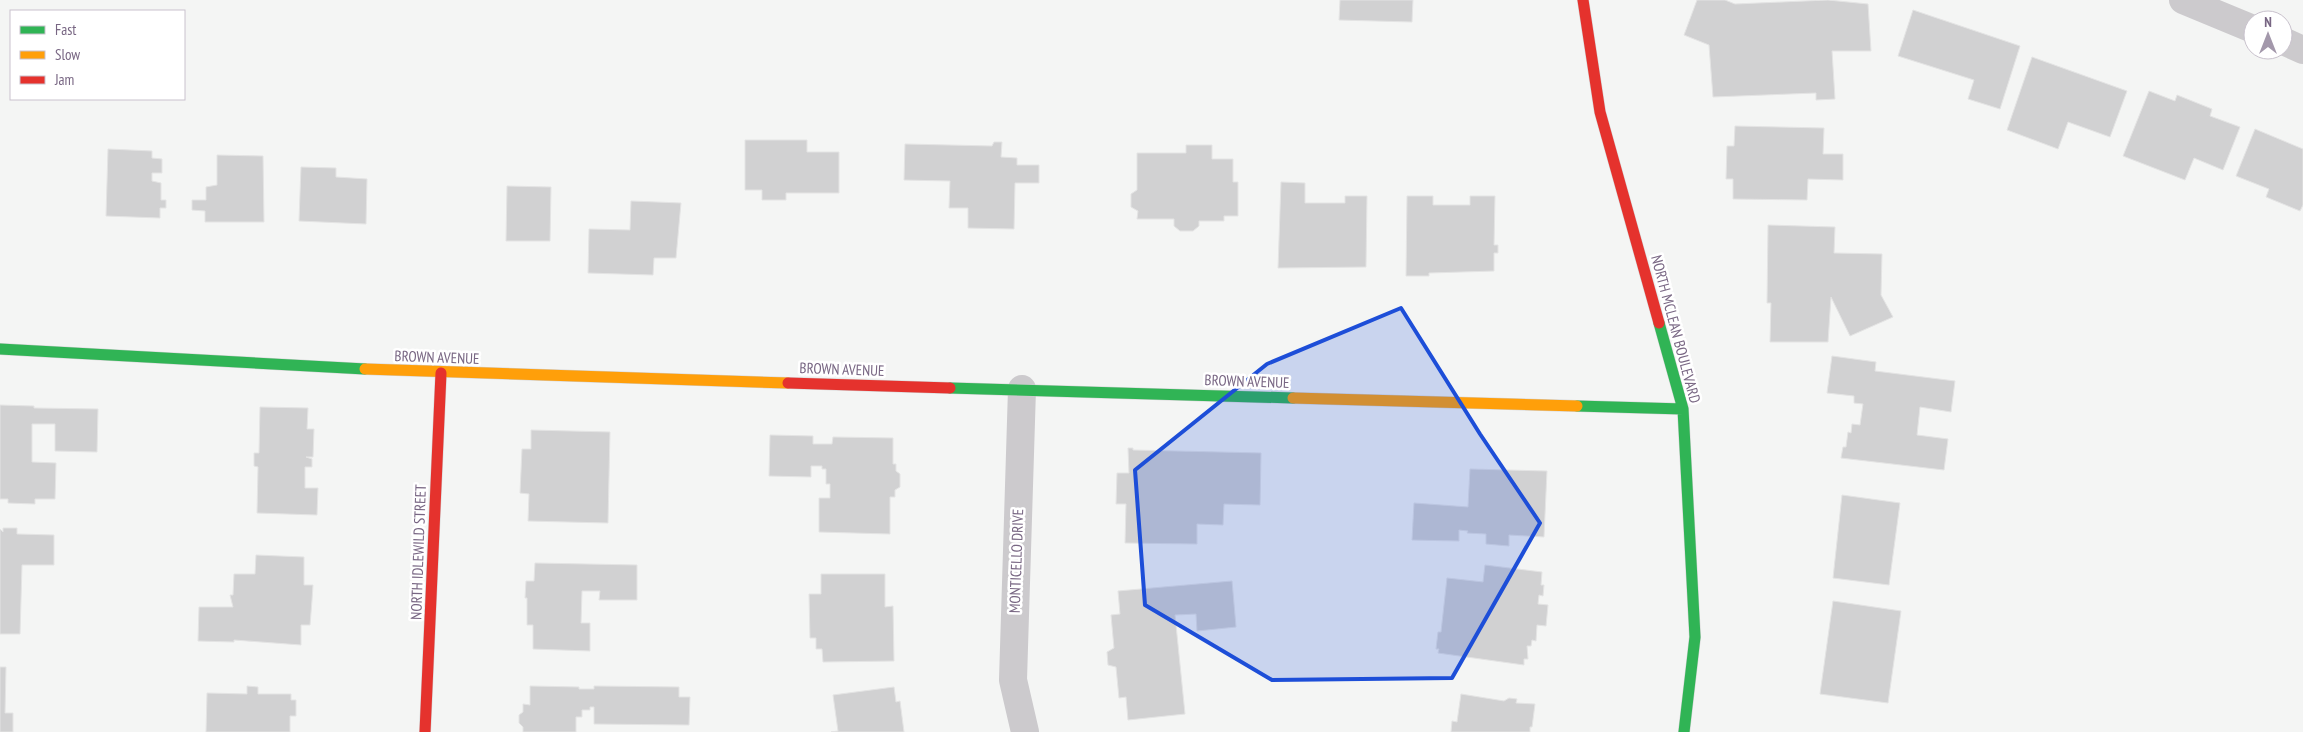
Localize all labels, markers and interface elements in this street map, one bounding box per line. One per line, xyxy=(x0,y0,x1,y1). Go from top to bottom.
legend xyxy=(10,10,185,100)
north arrow xyxy=(2243,10,2293,60)
text: N xyxy=(2264,13,2272,31)
text: Fast xyxy=(55,20,76,39)
text: Slow xyxy=(55,45,80,64)
text: Jam xyxy=(54,70,74,89)
street label: NORTH MCLEAN BOULEVARD xyxy=(1647,253,1705,405)
street label: BROWN AVENUE xyxy=(394,346,480,368)
street label: BROWN AVENUE xyxy=(799,358,885,380)
street label: BROWN AVENUE xyxy=(1204,370,1290,392)
street label: NORTH IDLEWILD STREET xyxy=(406,484,430,620)
street label: MONTICELLO DRIVE xyxy=(1005,509,1027,613)

